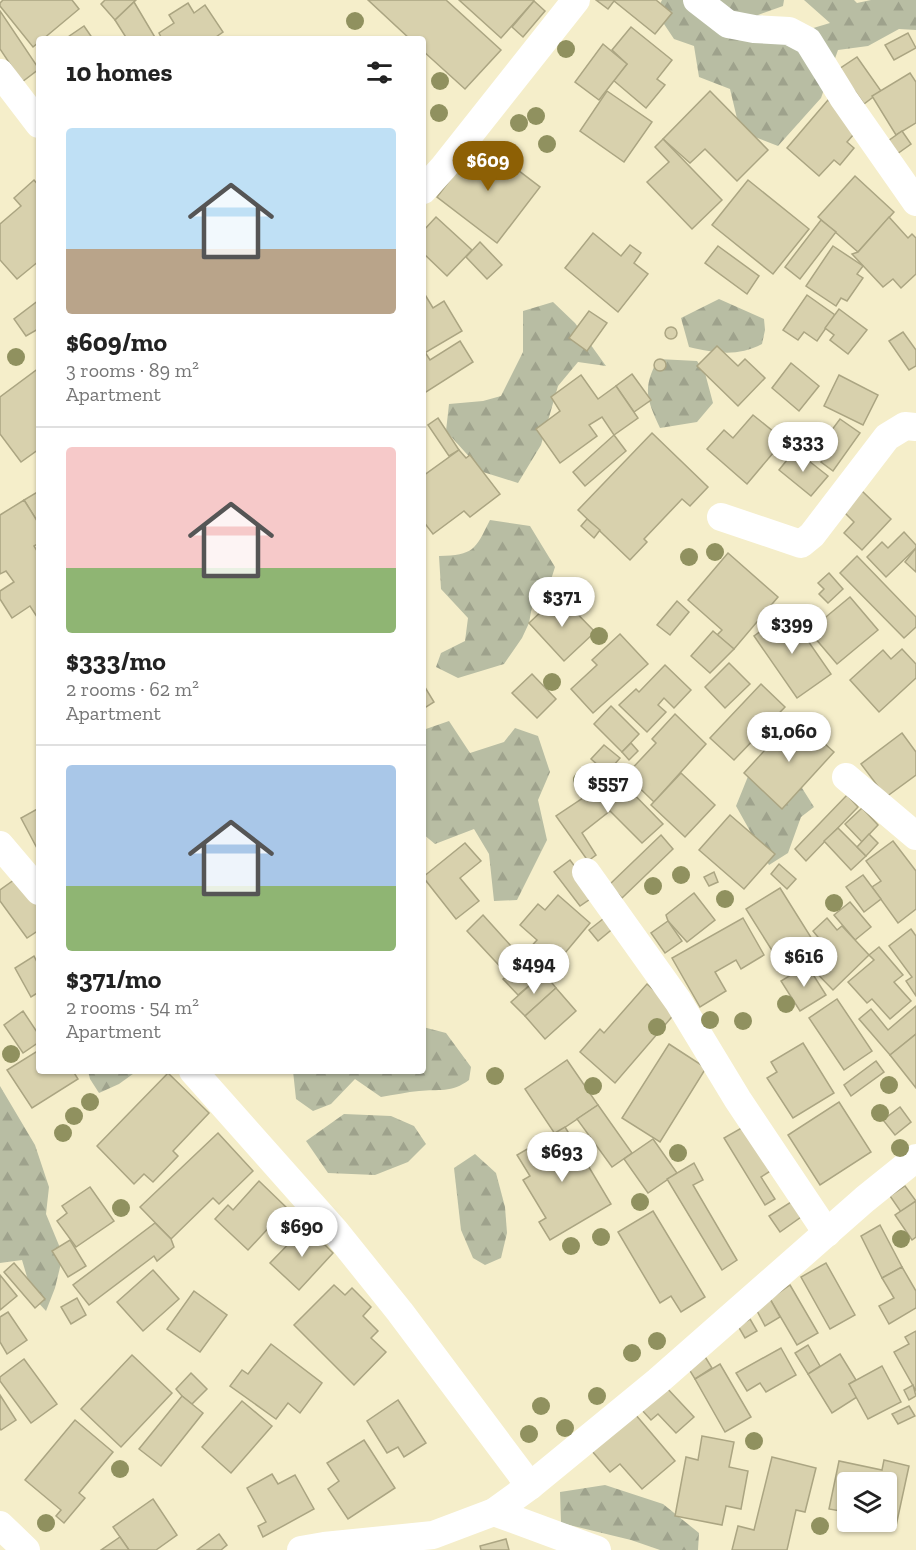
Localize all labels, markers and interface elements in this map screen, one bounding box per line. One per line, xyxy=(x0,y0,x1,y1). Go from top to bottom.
text: 10 homes xyxy=(66,56,172,88)
icon: filters xyxy=(363,56,396,89)
pin: $609 xyxy=(452,141,524,192)
text: $609 xyxy=(467,148,509,172)
icon: home xyxy=(177,167,285,275)
text: $609/mo xyxy=(66,326,167,358)
text: 3 rooms · 89 m² xyxy=(66,358,199,382)
text: Apartment xyxy=(66,382,161,406)
pin: $333 xyxy=(767,422,839,473)
text: $333 xyxy=(782,429,824,453)
icon: home xyxy=(177,486,285,594)
pin: $371 xyxy=(526,577,598,628)
text: $371 xyxy=(543,584,581,608)
pin: $399 xyxy=(756,604,828,655)
text: $399 xyxy=(771,611,813,635)
text: $333/mo xyxy=(66,645,166,677)
text: 2 rooms · 62 m² xyxy=(66,677,199,701)
text: Apartment xyxy=(66,701,161,725)
pin: $1,060 xyxy=(740,712,838,763)
text: $1,060 xyxy=(761,719,817,743)
pin: $557 xyxy=(572,763,644,814)
text: $557 xyxy=(588,770,628,794)
icon: home xyxy=(177,804,285,912)
pin: $616 xyxy=(768,937,840,988)
pin: $494 xyxy=(498,944,570,995)
text: $616 xyxy=(784,944,824,968)
text: $494 xyxy=(512,951,556,975)
text: $371/mo xyxy=(66,963,161,995)
text: 2 rooms · 54 m² xyxy=(66,995,199,1019)
text: Apartment xyxy=(66,1019,161,1043)
pin: $693 xyxy=(526,1132,598,1183)
text: $693 xyxy=(541,1139,583,1163)
pin: $690 xyxy=(266,1207,338,1258)
text: $690 xyxy=(281,1214,323,1238)
map controls xyxy=(837,1472,897,1532)
button: layers xyxy=(837,1472,897,1532)

